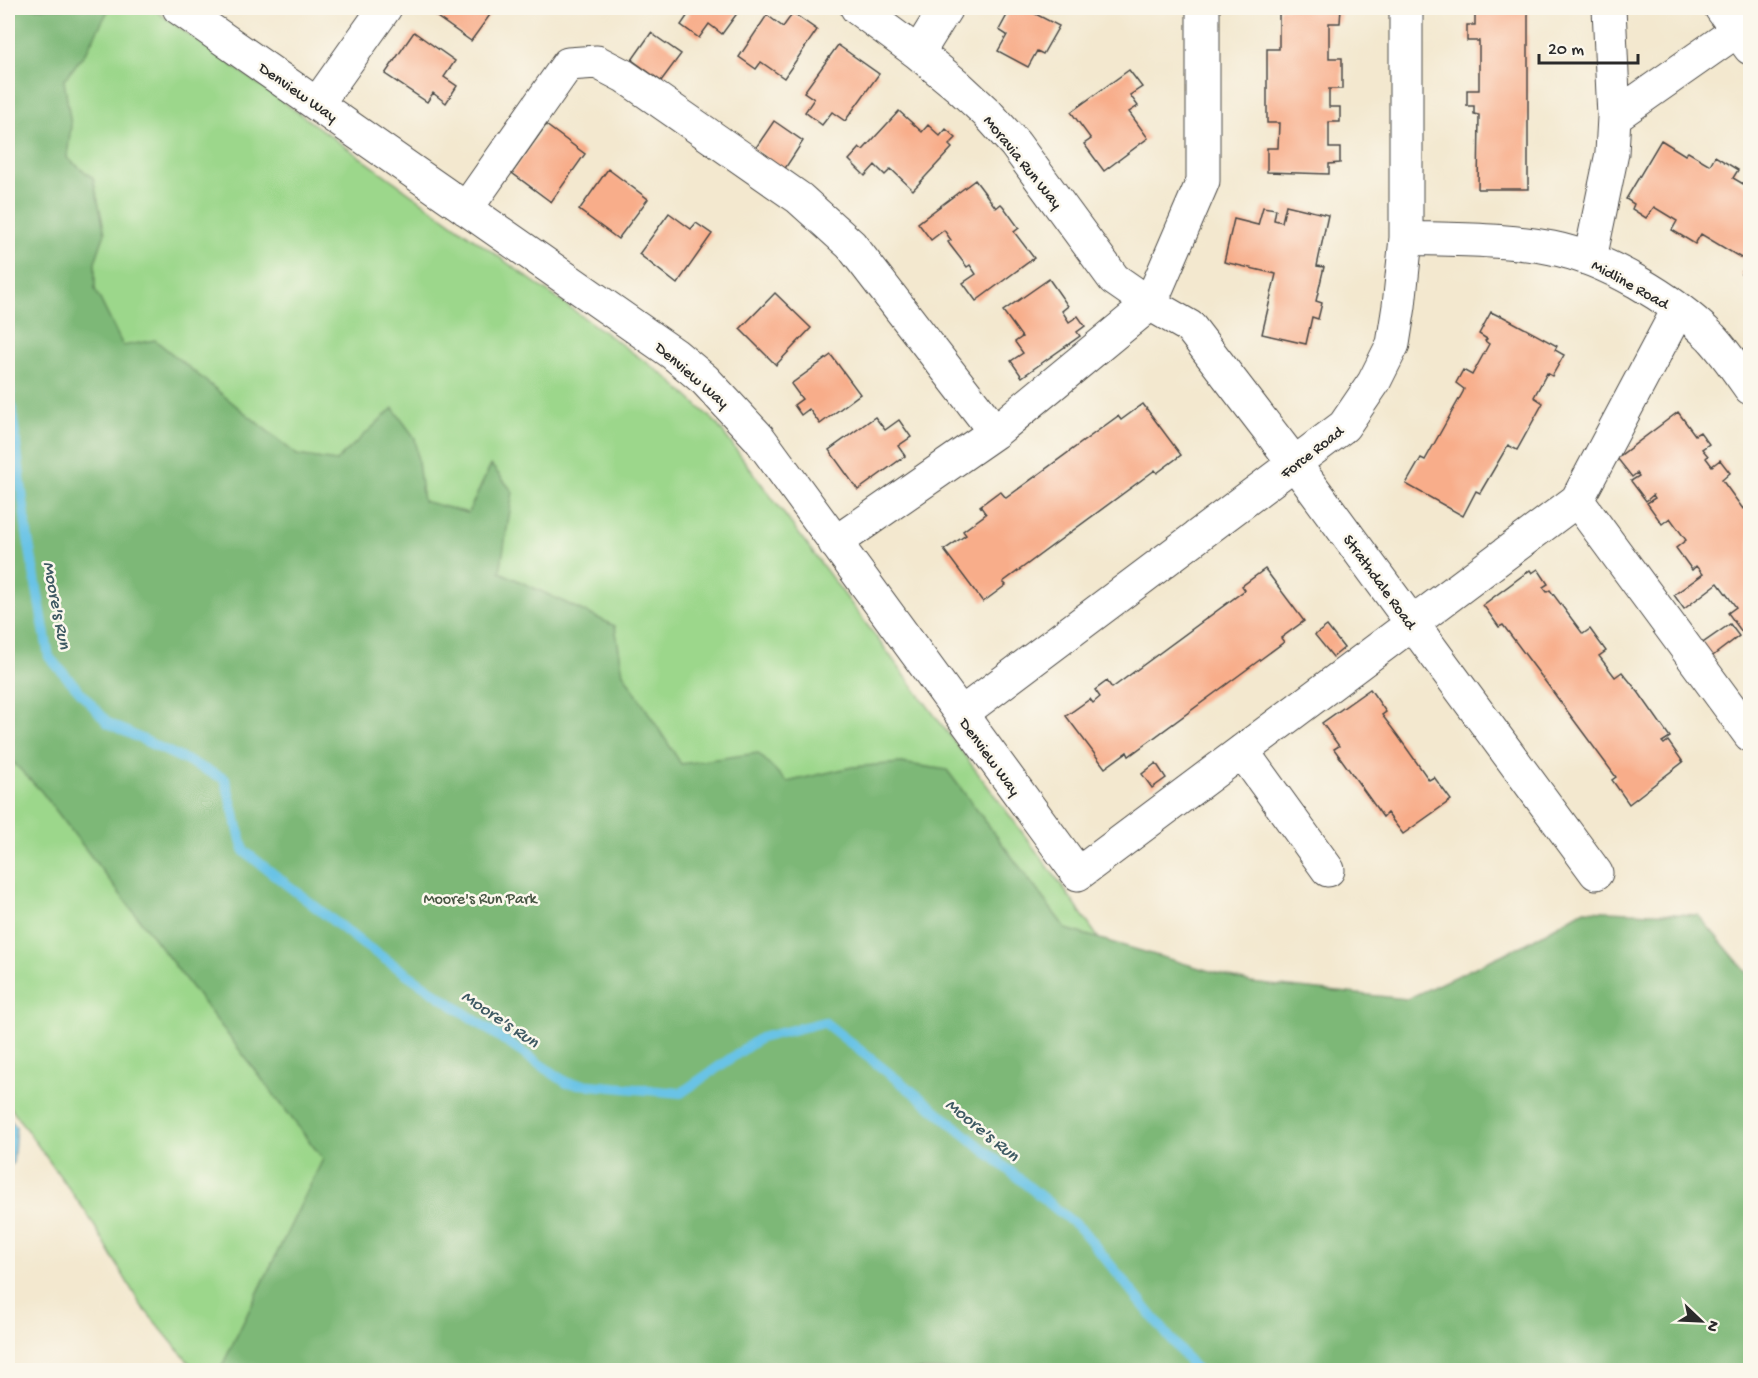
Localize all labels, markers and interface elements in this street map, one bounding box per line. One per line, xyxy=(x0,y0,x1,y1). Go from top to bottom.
scale bar xyxy=(1539,27,1638,65)
text: 20 m xyxy=(1548,40,1584,61)
street label: Denview Way xyxy=(253,59,340,128)
street label: Moravia Run Way xyxy=(978,113,1065,214)
street label: Midline Road xyxy=(1587,257,1673,316)
street label: Denview Way xyxy=(649,339,732,414)
street label: Force Road xyxy=(1277,422,1350,485)
street label: Strathdale Road xyxy=(1337,532,1420,635)
water label: Moore's Run xyxy=(37,560,74,651)
street label: Denview Way xyxy=(953,715,1023,801)
park label: Moore's Run Park xyxy=(423,891,538,910)
water label: Moore's Run xyxy=(457,987,543,1054)
water label: Moore's Run xyxy=(940,1095,1023,1167)
north arrow xyxy=(1671,1291,1731,1351)
text: N xyxy=(1701,1317,1722,1335)

